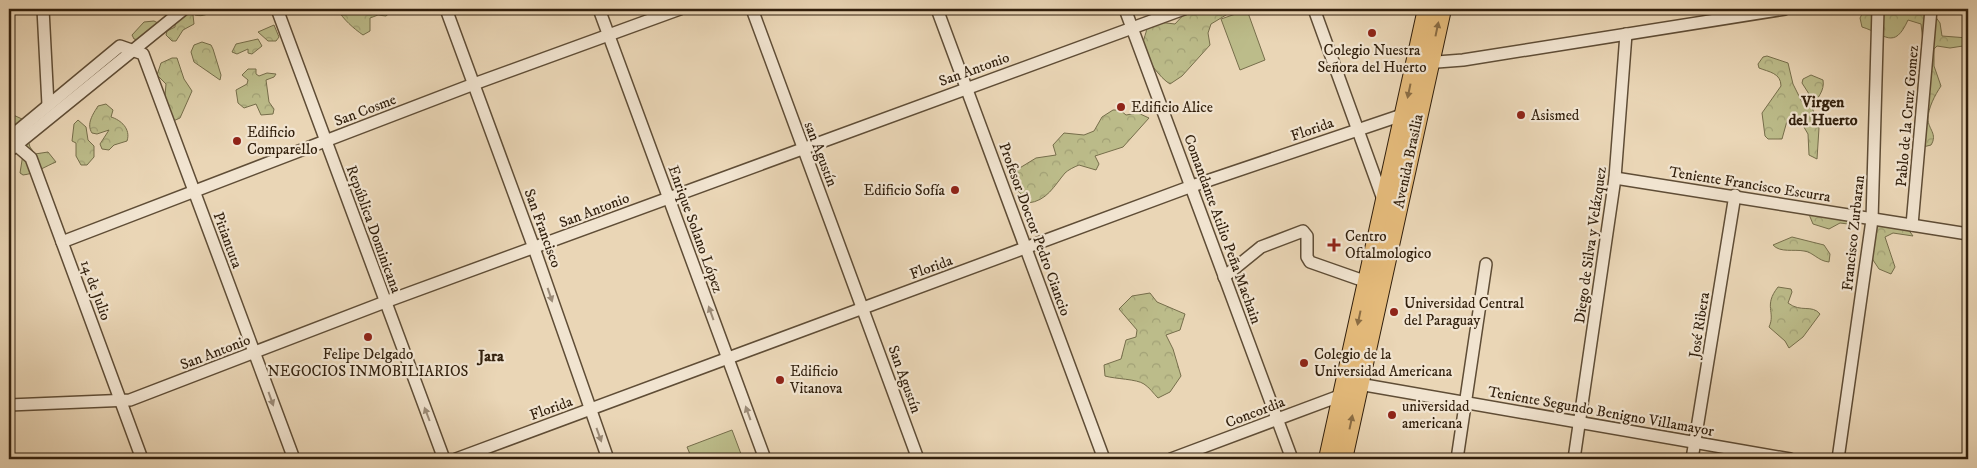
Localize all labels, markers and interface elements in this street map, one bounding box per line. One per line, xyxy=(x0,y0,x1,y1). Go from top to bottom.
one-way arrow xyxy=(1433,21,1441,37)
marker: Colegio Nuestra Señora del Huerto xyxy=(1366,27,1378,39)
place label: Colegio Nuestra Señora del Huerto xyxy=(1317,41,1427,77)
street label: Pablo de la Cruz Gomez xyxy=(1892,44,1923,188)
street label: San Antonio xyxy=(936,48,1012,91)
one-way arrow xyxy=(1405,83,1413,98)
street label: San Cosme xyxy=(331,90,399,131)
district label: Virgen del Huerto xyxy=(1788,92,1858,130)
place label: Edificio Alice xyxy=(1131,98,1213,117)
marker: Edificio Alice xyxy=(1115,101,1127,113)
place label: Asismed xyxy=(1531,106,1580,125)
marker: Asismed xyxy=(1515,109,1527,121)
street label: Avenida Brasilia xyxy=(1389,112,1428,210)
street label: Florida xyxy=(1288,113,1337,146)
street label: san Agustín xyxy=(799,119,842,189)
place label: Edificio Comparello xyxy=(247,123,318,159)
street label: Comandante Atilio Peña Machain xyxy=(1179,132,1266,327)
marker: Edificio Comparello xyxy=(231,135,243,147)
street label: Profesor Doctor Pedro Ciancio xyxy=(994,140,1075,318)
street label: Teniente Francisco Escurra xyxy=(1668,162,1833,207)
street label: República Dominicana xyxy=(342,163,406,296)
street label: Enrique Solano López xyxy=(664,163,728,296)
street label: Diego de Silva y Velázquez xyxy=(1570,165,1611,325)
street label: Francisco Zurbaran xyxy=(1838,174,1869,292)
place label: Edificio Sofía xyxy=(864,181,946,200)
marker: Edificio Sofía xyxy=(949,184,961,196)
street label: San Francisco xyxy=(519,186,566,270)
street label: San Antonio xyxy=(556,188,632,233)
street label: Pitiantuta xyxy=(209,209,247,272)
place label: Centro Oftalmologico xyxy=(1345,227,1431,263)
marker: Centro Oftalmologico xyxy=(1327,238,1341,252)
street label: Florida xyxy=(907,251,956,284)
street label: 14 de Julio xyxy=(76,257,115,323)
one-way arrow xyxy=(547,287,554,302)
street label: José Ribera xyxy=(1685,290,1714,361)
place label: Universidad Central del Paraguay xyxy=(1404,294,1524,330)
one-way arrow xyxy=(707,306,715,320)
marker: Universidad Central del Paraguay xyxy=(1388,306,1400,318)
one-way arrow xyxy=(1355,310,1363,325)
street label: San Antonio xyxy=(177,330,253,375)
marker: Felipe Delgado NEGOCIOS INMOBILIARIOS xyxy=(362,331,374,343)
street label: San Agustín xyxy=(883,343,926,416)
place label: Felipe Delgado NEGOCIOS INMOBILIARIOS xyxy=(267,345,469,381)
place label: Colegio de la Universidad Americana xyxy=(1314,345,1453,381)
district label: Jara xyxy=(476,346,505,366)
marker: Colegio de la Universidad Americana xyxy=(1298,357,1310,369)
place label: Edificio Vitanova xyxy=(789,362,843,398)
marker: Edificio Vitanova xyxy=(774,374,786,386)
street label: Teniente Segundo Benigno Villamayor xyxy=(1486,382,1716,441)
one-way arrow xyxy=(267,392,275,407)
street label: Florida xyxy=(527,392,576,425)
street label: Concordia xyxy=(1223,392,1288,432)
place label: universidad americana xyxy=(1402,397,1470,433)
one-way arrow xyxy=(423,406,430,421)
one-way arrow xyxy=(744,406,751,421)
marker: universidad americana xyxy=(1386,409,1398,421)
one-way arrow xyxy=(1347,414,1355,429)
one-way arrow xyxy=(595,427,603,442)

